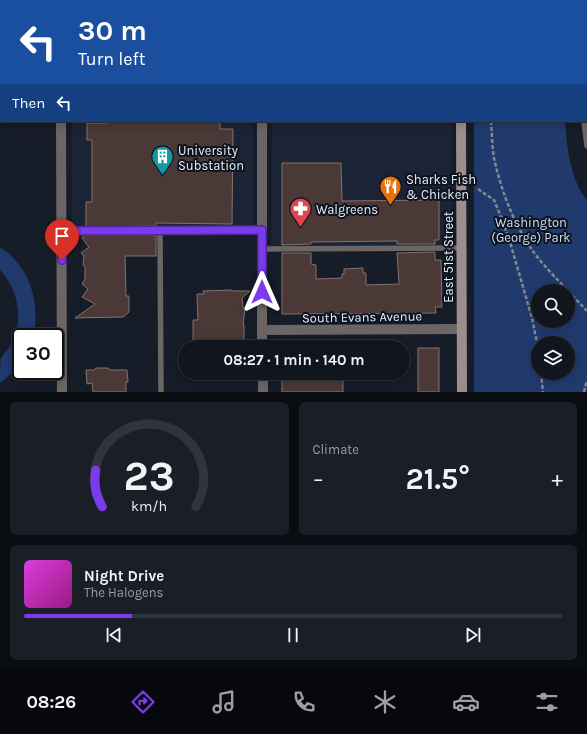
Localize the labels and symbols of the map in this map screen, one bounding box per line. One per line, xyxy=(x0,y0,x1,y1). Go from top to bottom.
place label: University Substation xyxy=(178,143,244,173)
building icon: University Substation xyxy=(149,144,175,177)
place label: Sharks Fish & Chicken xyxy=(406,172,476,202)
restaurant icon: Sharks Fish & Chicken xyxy=(378,173,404,206)
pharmacy icon: Walgreens xyxy=(288,196,314,229)
place label: Walgreens xyxy=(316,202,378,217)
street label: East 51st Street xyxy=(441,211,456,303)
park label: Washington (George) Park xyxy=(491,215,571,245)
pin xyxy=(45,219,79,260)
position arrow xyxy=(241,271,283,313)
street label: South Evans Avenue xyxy=(302,308,423,326)
speed limit sign: 30 xyxy=(12,328,64,380)

